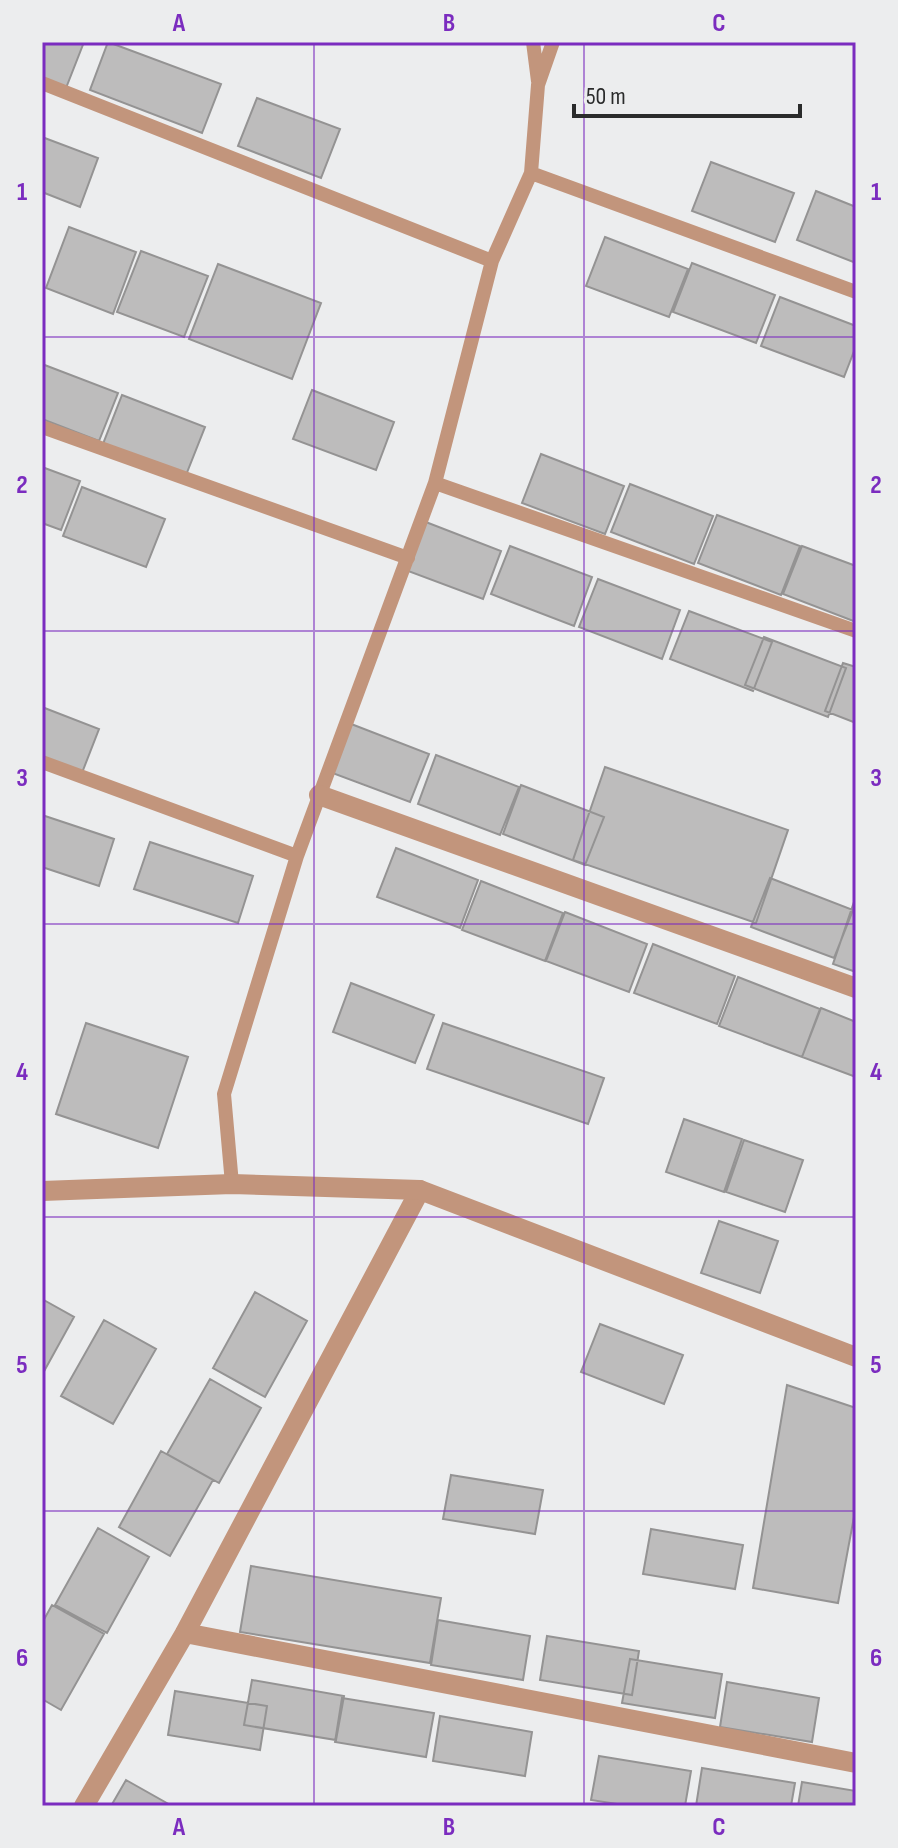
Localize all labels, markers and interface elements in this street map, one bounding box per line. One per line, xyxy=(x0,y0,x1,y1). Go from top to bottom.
text: A xyxy=(172,8,186,39)
text: B xyxy=(443,8,455,39)
text: C xyxy=(712,8,726,39)
scale bar xyxy=(574,68,800,118)
text: 50 m xyxy=(586,82,626,111)
text: 1 xyxy=(17,177,27,208)
text: 1 xyxy=(871,177,881,208)
text: 2 xyxy=(16,470,28,501)
text: 2 xyxy=(870,470,882,501)
text: 3 xyxy=(16,763,28,794)
text: 3 xyxy=(870,763,882,794)
text: 4 xyxy=(16,1057,28,1088)
text: 4 xyxy=(870,1057,882,1088)
text: 5 xyxy=(16,1350,28,1381)
text: 5 xyxy=(870,1350,882,1381)
text: 6 xyxy=(16,1643,28,1674)
text: 6 xyxy=(870,1643,882,1674)
text: A xyxy=(172,1812,186,1843)
text: B xyxy=(443,1812,455,1843)
text: C xyxy=(712,1812,726,1843)

